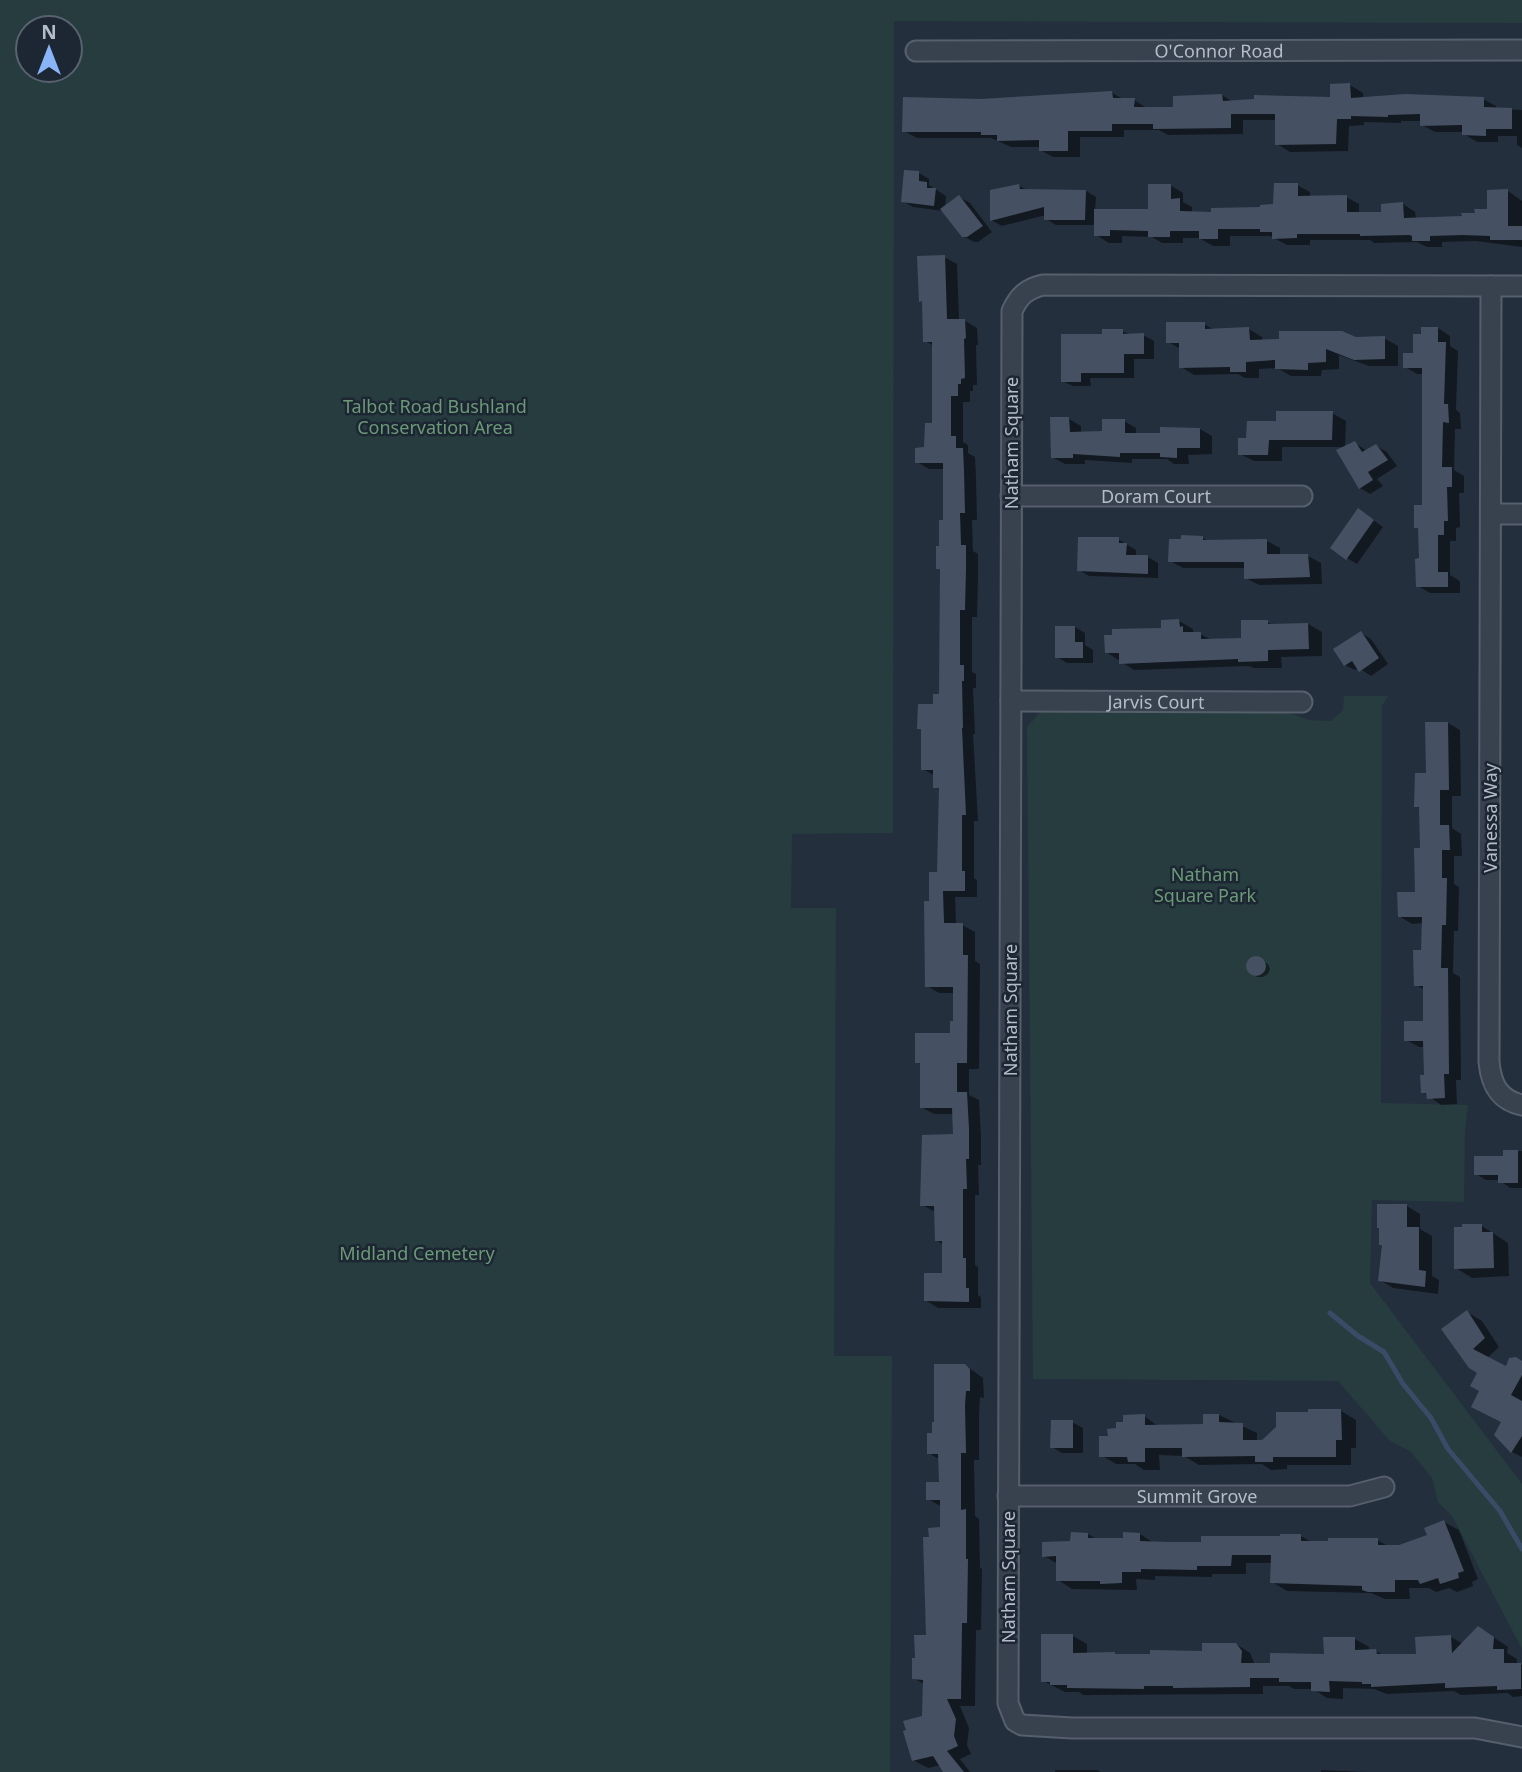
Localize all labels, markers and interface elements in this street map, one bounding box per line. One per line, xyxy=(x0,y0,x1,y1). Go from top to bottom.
north arrow xyxy=(14,14,84,84)
text: N xyxy=(41,19,57,45)
street label: O'Connor Road xyxy=(1155,38,1283,63)
street label: Natham Square xyxy=(999,377,1023,509)
park label: Talbot Road Bushland Conservation Area xyxy=(343,394,527,439)
street label: Doram Court xyxy=(1101,484,1212,508)
street label: Jarvis Court xyxy=(1105,689,1205,714)
street label: Vanessa Way xyxy=(1478,762,1502,873)
park label: Natham Square Park xyxy=(1154,862,1256,907)
street label: Natham Square xyxy=(998,944,1022,1076)
park label: Midland Cemetery xyxy=(339,1241,496,1265)
street label: Summit Grove xyxy=(1137,1484,1257,1508)
street label: Natham Square xyxy=(996,1511,1020,1643)

